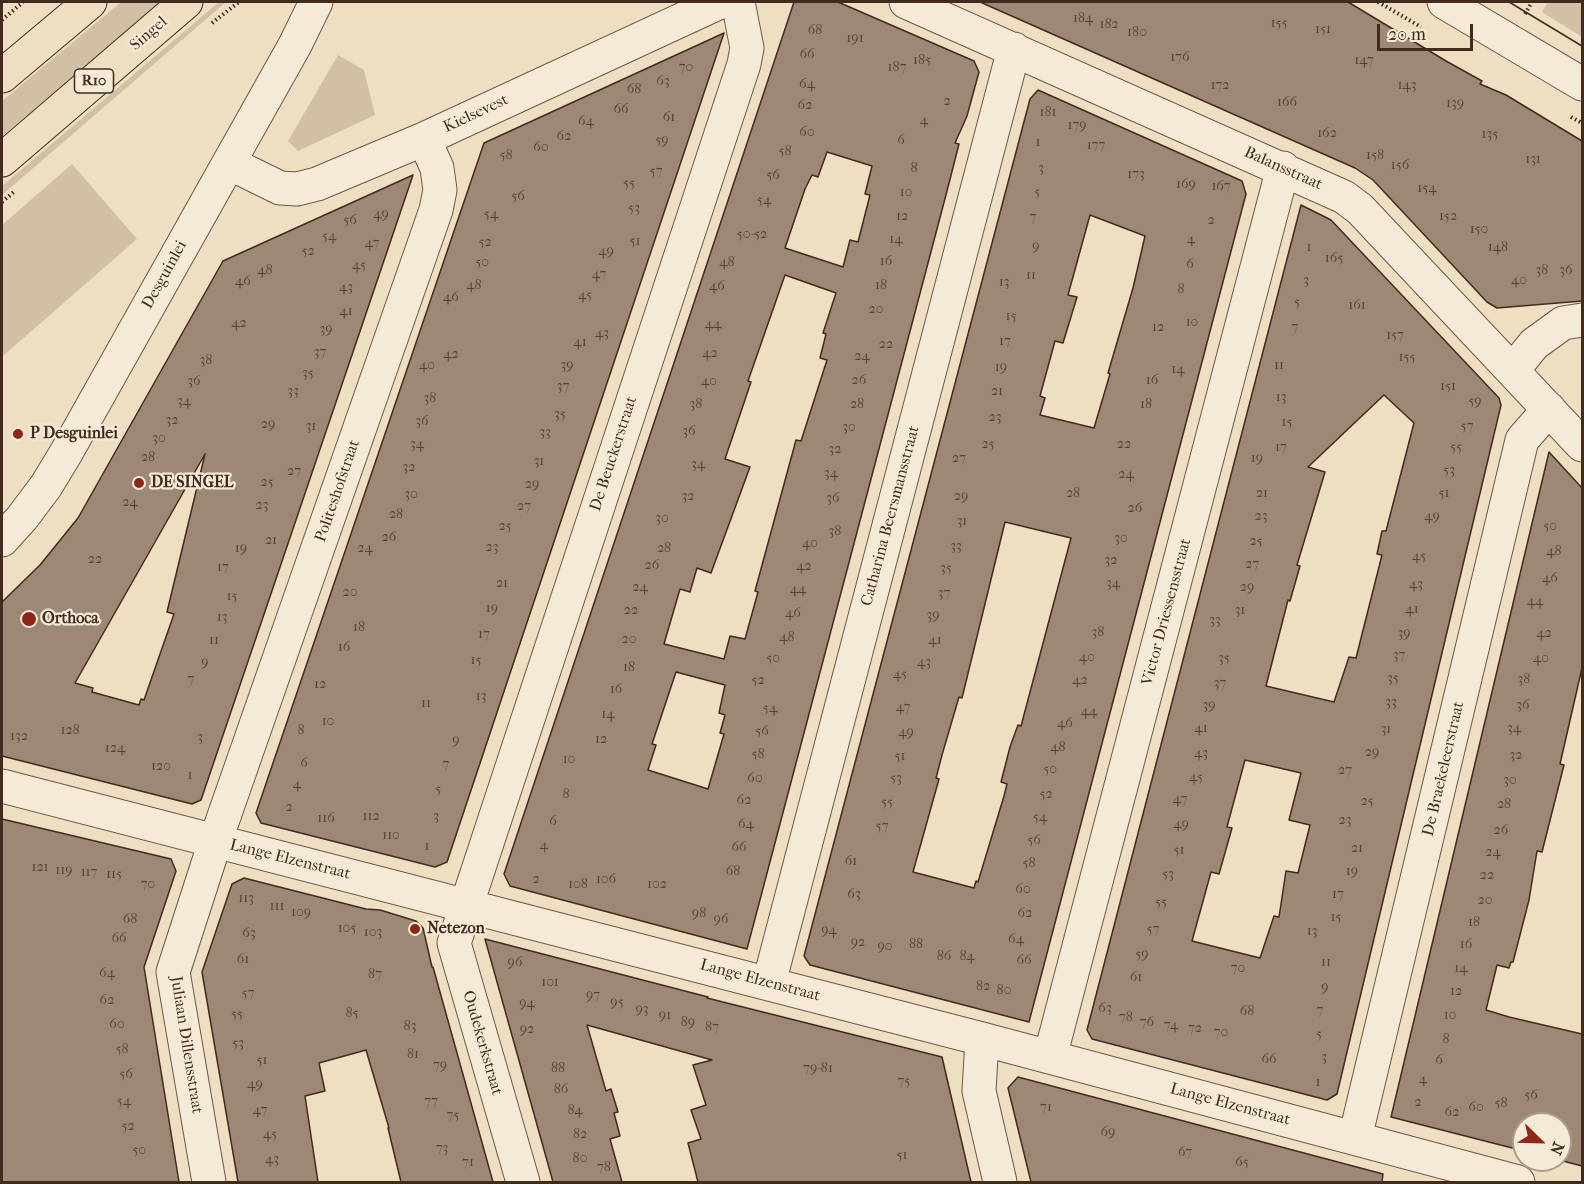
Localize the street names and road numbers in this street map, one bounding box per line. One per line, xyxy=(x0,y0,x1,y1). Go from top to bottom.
street label: Singel xyxy=(126,13,172,55)
road number: R10 xyxy=(74,69,113,93)
street label: Kielsevest xyxy=(440,91,512,137)
street label: Balansstraat xyxy=(1241,143,1325,195)
street label: Desguinlei xyxy=(138,238,192,312)
street label: De Beuckerstraat xyxy=(586,394,642,514)
street label: Catharina Beersmansstraat xyxy=(858,424,924,608)
street label: Politeshofstraat xyxy=(312,437,364,545)
street label: Victor Driessensstraat xyxy=(1138,536,1196,688)
street label: De Braekeleerstraat xyxy=(1419,700,1469,838)
street label: Lange Elzenstraat xyxy=(228,836,352,884)
street label: Lange Elzenstraat xyxy=(698,956,822,1006)
street label: Juliaan Dillensstraat xyxy=(166,975,206,1115)
street label: Oudekerkstraat xyxy=(458,988,506,1098)
street label: Lange Elzenstraat xyxy=(1168,1080,1292,1130)

